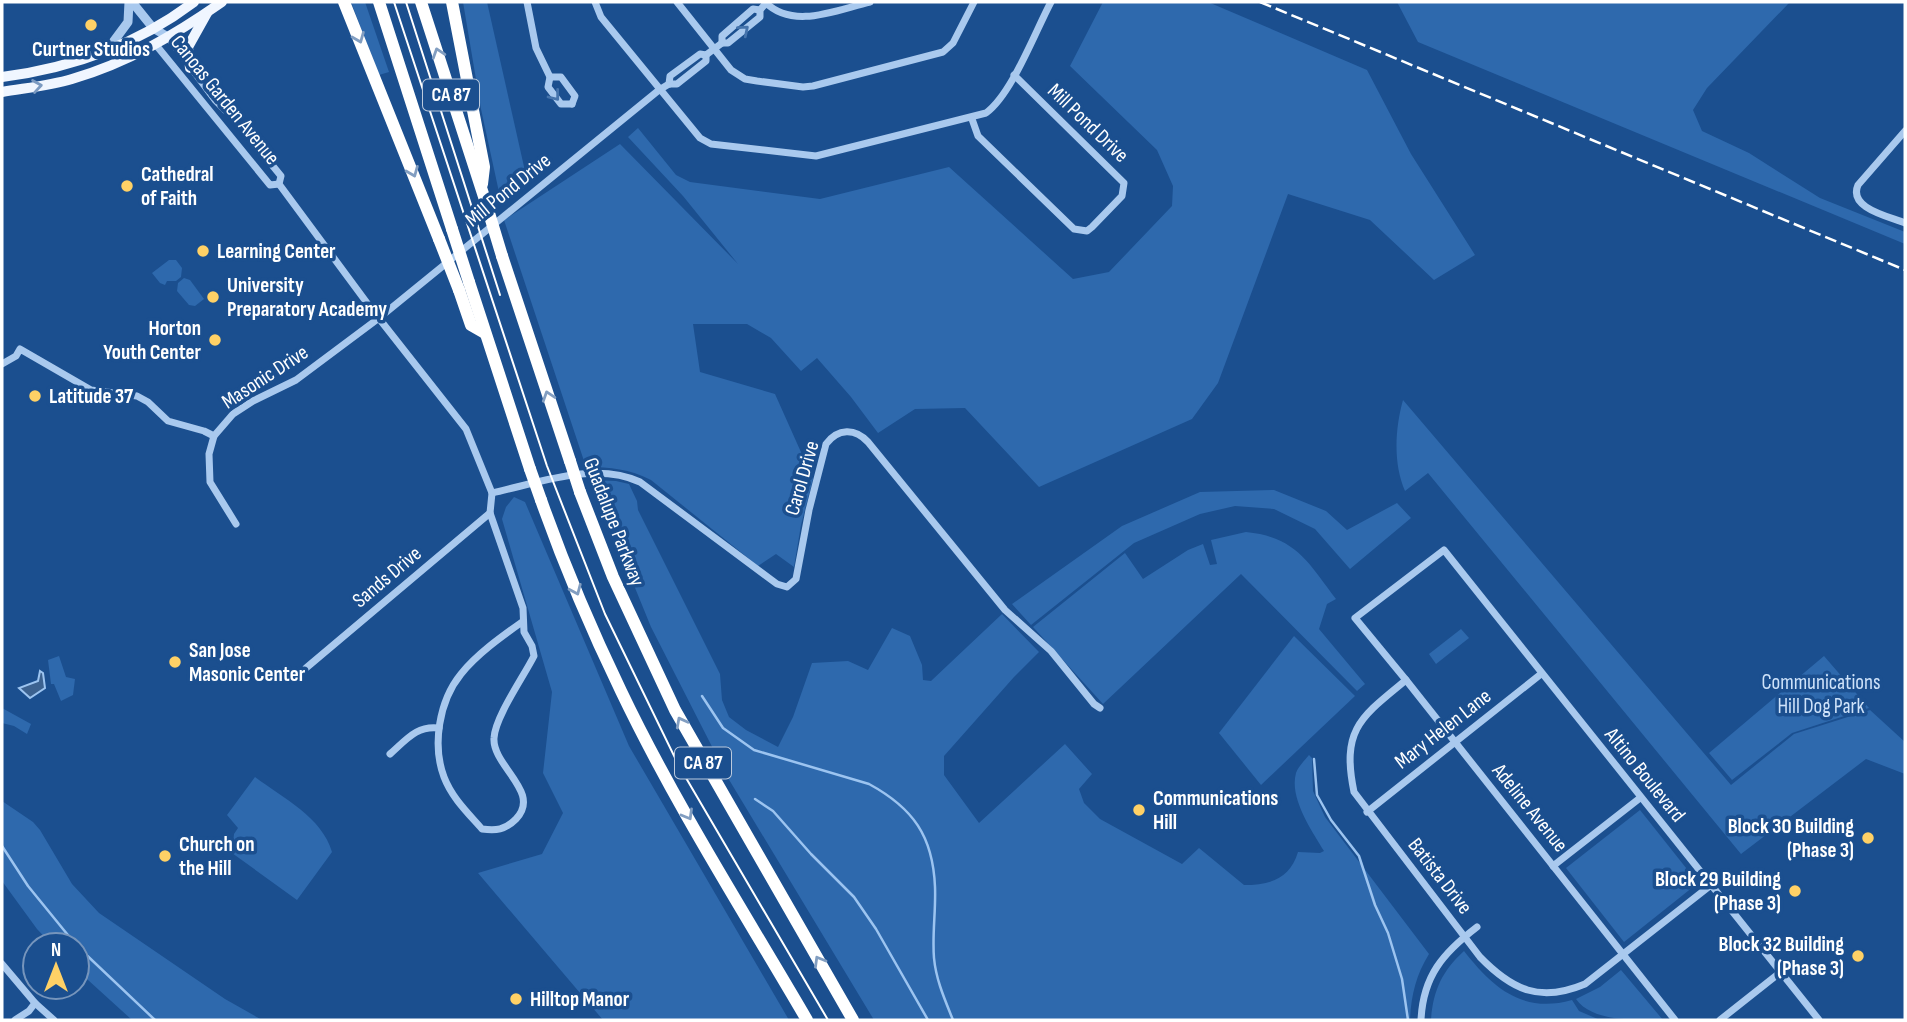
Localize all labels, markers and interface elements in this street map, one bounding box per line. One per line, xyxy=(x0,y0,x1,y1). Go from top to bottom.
marker: Curtner Studios xyxy=(83,17,99,33)
one-way arrow xyxy=(736,26,749,38)
street label: Canoas Garden Avenue xyxy=(165,30,285,170)
one-way arrow xyxy=(351,32,365,44)
place label: Curtner Studios xyxy=(32,37,150,62)
one-way arrow xyxy=(432,48,446,60)
street label: Mill Pond Drive xyxy=(1042,78,1134,168)
one-way arrow xyxy=(31,79,43,94)
road number: CA 87 xyxy=(423,80,479,110)
one-way arrow xyxy=(547,88,560,100)
street label: Mill Pond Drive xyxy=(460,148,556,232)
place label: Cathedral of Faith xyxy=(141,162,214,211)
one-way arrow xyxy=(404,165,418,177)
marker: Cathedral of Faith xyxy=(119,178,135,194)
place label: Learning Center xyxy=(217,239,336,264)
marker: Learning Center xyxy=(195,243,211,259)
place label: University Preparatory Academy xyxy=(227,273,387,322)
marker: University Preparatory Academy xyxy=(205,289,221,305)
place label: Horton Youth Center xyxy=(103,316,202,365)
marker: Horton Youth Center xyxy=(207,332,223,348)
street label: Masonic Drive xyxy=(217,340,313,414)
place label: Latitude 37 xyxy=(49,384,134,409)
marker: Latitude 37 xyxy=(27,388,43,404)
one-way arrow xyxy=(542,391,557,403)
street label: Carol Drive xyxy=(779,438,825,518)
street label: Guadalupe Parkway xyxy=(578,454,650,590)
street label: Sands Drive xyxy=(347,541,427,613)
one-way arrow xyxy=(567,583,581,595)
place label: San Jose Masonic Center xyxy=(189,638,306,687)
marker: San Jose Masonic Center xyxy=(167,654,183,670)
park label: Communications Hill Dog Park xyxy=(1761,670,1881,719)
street label: Mary Helen Lane xyxy=(1390,684,1496,774)
one-way arrow xyxy=(676,716,689,729)
street label: Altino Boulevard xyxy=(1599,722,1691,827)
road number: CA 87 xyxy=(675,748,731,778)
street label: Adeline Avenue xyxy=(1486,758,1573,857)
place label: Communications Hill xyxy=(1153,786,1278,835)
marker: Communications Hill xyxy=(1131,802,1147,818)
one-way arrow xyxy=(680,808,693,821)
place label: Block 30 Building (Phase 3) xyxy=(1728,814,1854,863)
marker: Block 30 Building (Phase 3) xyxy=(1860,830,1876,846)
place label: Church on the Hill xyxy=(179,832,255,881)
street label: Batista Drive xyxy=(1403,833,1477,919)
marker: Church on the Hill xyxy=(157,848,173,864)
place label: Block 29 Building (Phase 3) xyxy=(1655,867,1781,916)
marker: Block 29 Building (Phase 3) xyxy=(1787,883,1803,899)
north arrow xyxy=(21,931,91,1001)
place label: Block 32 Building (Phase 3) xyxy=(1718,932,1844,981)
text: N xyxy=(51,939,61,962)
marker: Block 32 Building (Phase 3) xyxy=(1850,948,1866,964)
one-way arrow xyxy=(814,956,827,969)
place label: Hilltop Manor xyxy=(530,987,630,1012)
marker: Hilltop Manor xyxy=(508,991,524,1007)

